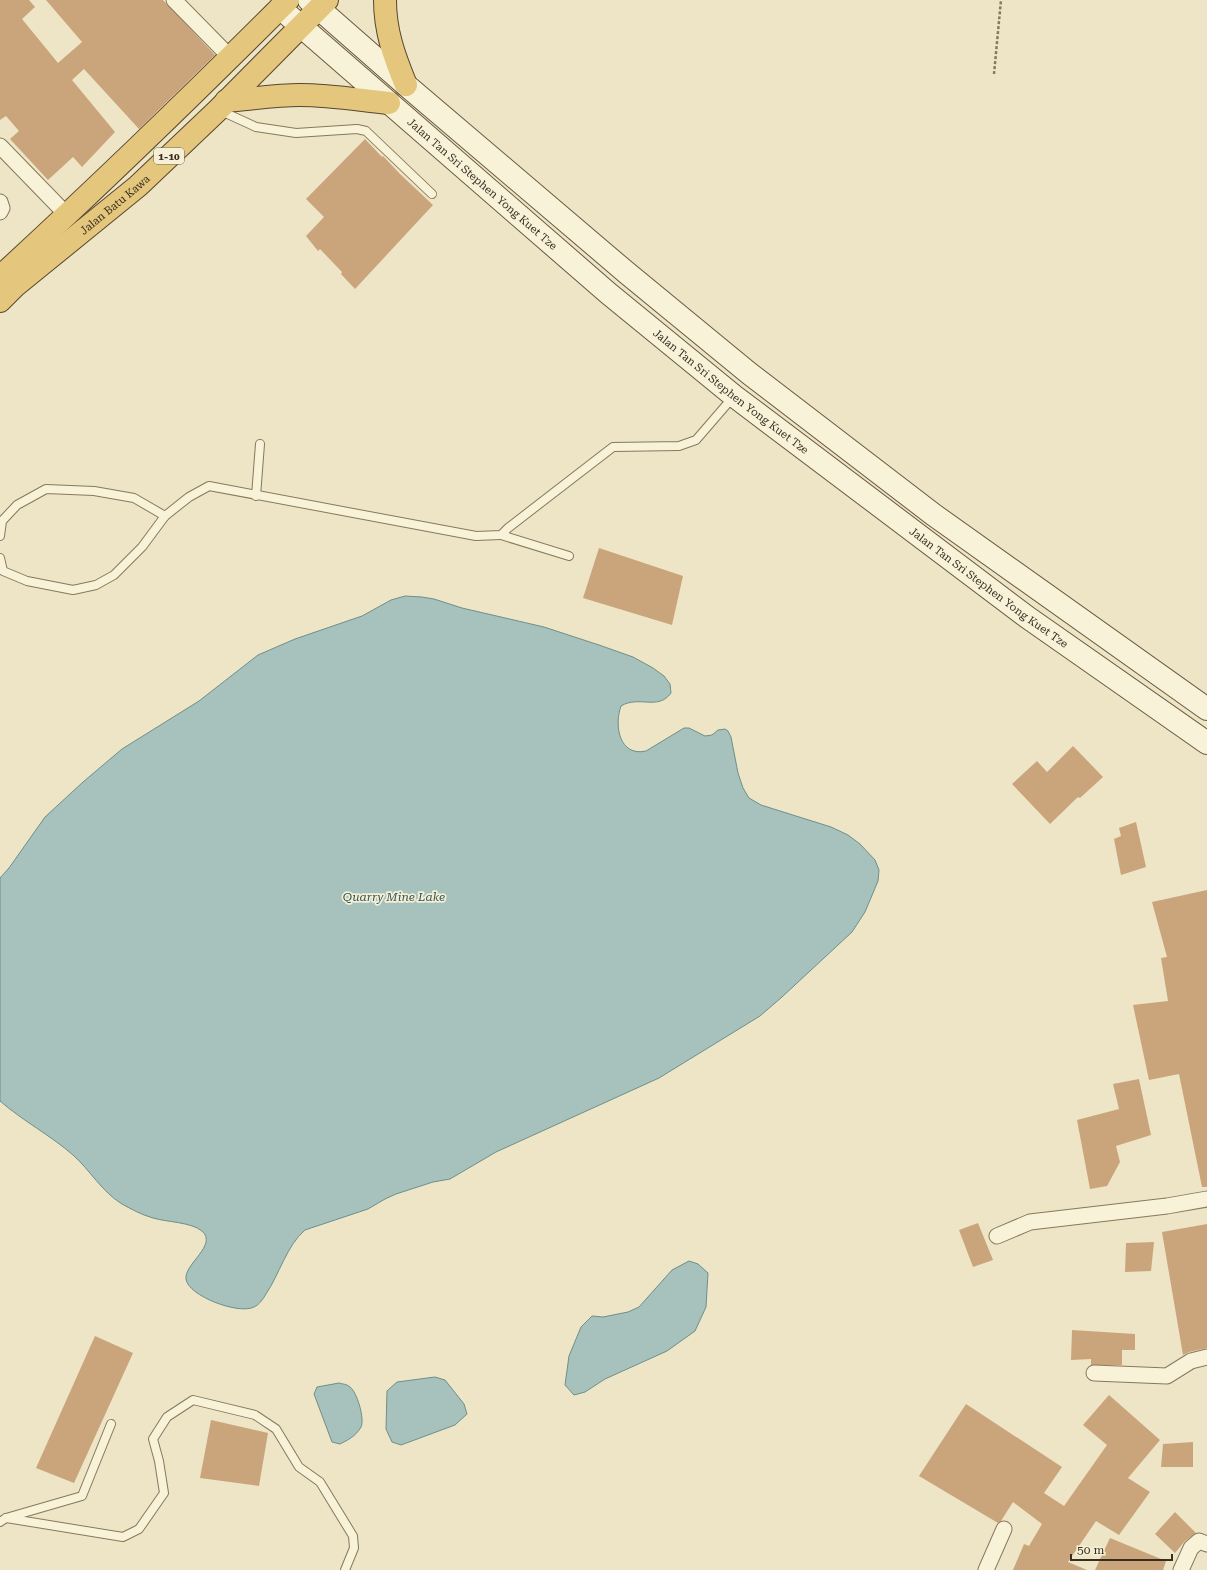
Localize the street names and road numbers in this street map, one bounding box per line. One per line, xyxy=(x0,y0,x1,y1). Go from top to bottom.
street label: Jalan Tan Sri Stephen Yong Kuet Tze xyxy=(405,115,560,252)
road number: 1-10 xyxy=(154,148,184,164)
street label: Jalan Batu Kawa xyxy=(77,172,152,237)
street label: Jalan Tan Sri Stephen Yong Kuet Tze xyxy=(651,326,811,456)
street label: Jalan Tan Sri Stephen Yong Kuet Tze xyxy=(907,524,1071,650)

